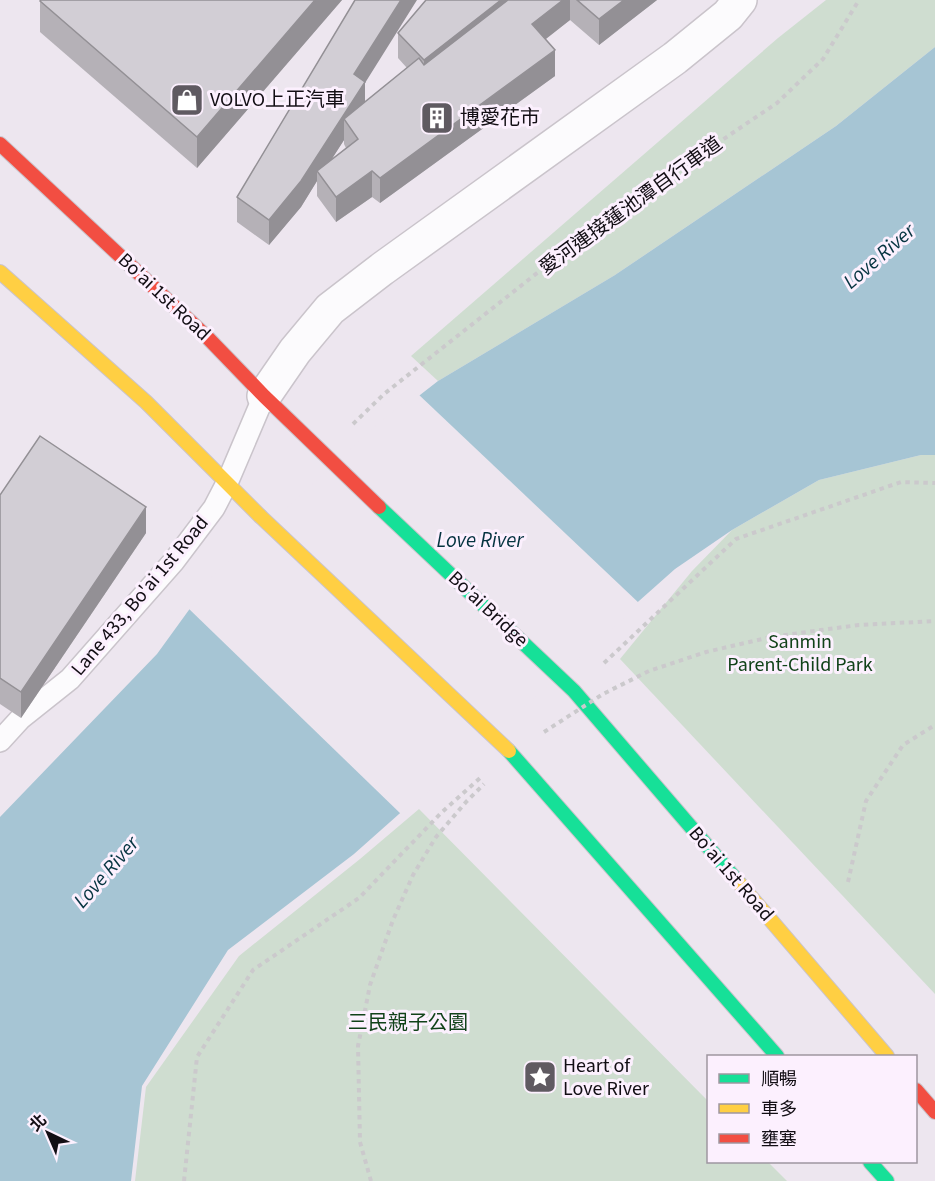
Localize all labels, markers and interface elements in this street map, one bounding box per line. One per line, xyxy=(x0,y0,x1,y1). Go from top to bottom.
shop icon: VOLVO上正汽車 xyxy=(169,82,205,118)
place label: VOLVO上正汽車 xyxy=(210,86,345,114)
building icon: 博愛花市 xyxy=(419,100,455,136)
place label: 博愛花市 xyxy=(460,104,540,132)
street label: 愛河連接蓮池潭自行車道 xyxy=(534,130,728,282)
water label: Love River xyxy=(836,216,922,296)
street label: Bo'ai 1st Road xyxy=(111,247,217,347)
street label: Lane 433, Bo'ai 1st Road xyxy=(65,510,215,682)
water label: Love River xyxy=(437,525,524,555)
street label: Bo'ai Bridge xyxy=(442,565,534,654)
park label: Sanmin Parent-Child Park xyxy=(727,628,873,679)
street label: Bo'ai 1st Road xyxy=(682,820,780,928)
water label: Love River xyxy=(66,829,146,915)
park label: 三民親子公園 xyxy=(348,1009,468,1037)
place label: Heart of Love River xyxy=(563,1052,649,1103)
legend xyxy=(707,1055,917,1163)
place icon: Heart of Love River xyxy=(522,1059,558,1095)
text: 順暢 xyxy=(761,1067,797,1092)
text: 車多 xyxy=(761,1097,797,1122)
north arrow xyxy=(18,1103,78,1163)
text: 北 xyxy=(25,1109,52,1136)
text: 壅塞 xyxy=(761,1127,797,1152)

